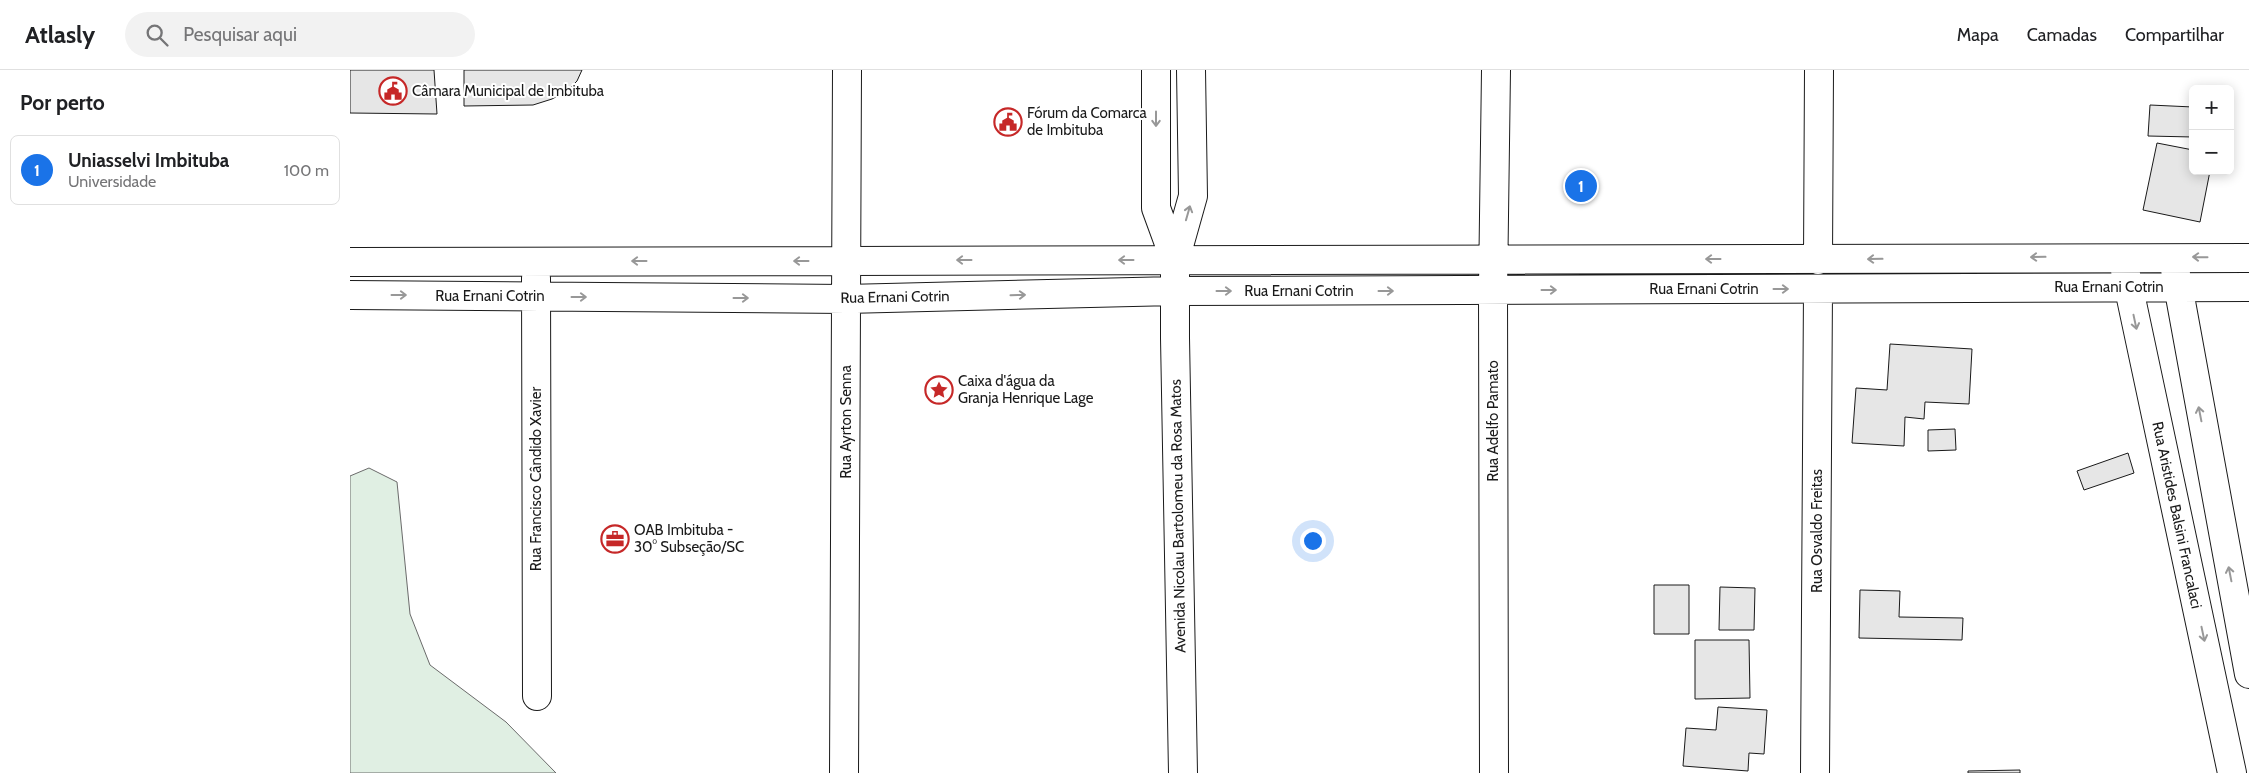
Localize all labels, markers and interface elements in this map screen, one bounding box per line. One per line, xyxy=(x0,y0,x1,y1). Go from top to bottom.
search box xyxy=(125,12,475,57)
text: Atlasly xyxy=(25,20,95,49)
icon: search xyxy=(143,21,171,49)
text: Pesquisar aqui xyxy=(183,23,297,46)
text: Mapa xyxy=(1957,24,1999,46)
text: Camadas xyxy=(2027,24,2097,46)
text: Compartilhar xyxy=(2125,24,2224,46)
public building icon: Câmara Municipal de Imbituba xyxy=(378,76,408,106)
place label: Câmara Municipal de Imbituba xyxy=(412,82,605,100)
map controls xyxy=(2189,85,2234,175)
button: + xyxy=(2189,85,2234,130)
text: Por perto xyxy=(20,90,105,115)
place label: Fórum da Comarca de Imbituba xyxy=(1027,104,1147,139)
public building icon: Fórum da Comarca de Imbituba xyxy=(993,107,1023,137)
one-way arrow xyxy=(1151,110,1161,126)
button: − xyxy=(2189,130,2234,175)
text: Uniasselvi Imbituba xyxy=(68,149,229,172)
text: 1 xyxy=(34,161,40,180)
text: 100 m xyxy=(284,161,329,180)
pin: 1 xyxy=(1565,167,1597,205)
text: Universidade xyxy=(68,172,156,191)
one-way arrow xyxy=(1184,205,1194,221)
one-way arrow xyxy=(2030,252,2046,262)
one-way arrow xyxy=(2193,252,2209,262)
one-way arrow xyxy=(1705,254,1722,264)
one-way arrow xyxy=(1868,254,1884,264)
one-way arrow xyxy=(1119,255,1135,265)
one-way arrow xyxy=(794,256,810,266)
one-way arrow xyxy=(956,256,972,265)
one-way arrow xyxy=(631,257,647,266)
street label: Rua Ernani Cotrin xyxy=(2054,278,2164,296)
street label: Rua Ernani Cotrin xyxy=(1649,280,1759,298)
street label: Rua Ernani Cotrin xyxy=(1244,282,1354,300)
one-way arrow xyxy=(1773,284,1789,294)
one-way arrow xyxy=(1540,285,1557,295)
one-way arrow xyxy=(1216,286,1232,296)
one-way arrow xyxy=(1378,286,1394,296)
street label: Rua Ernani Cotrin xyxy=(435,287,545,305)
street label: Rua Ernani Cotrin xyxy=(840,287,950,307)
one-way arrow xyxy=(390,290,406,300)
one-way arrow xyxy=(1009,290,1025,300)
one-way arrow xyxy=(570,292,586,301)
one-way arrow xyxy=(732,293,749,303)
one-way arrow xyxy=(2131,313,2140,329)
street label: Rua Adelfo Pamato xyxy=(1484,360,1502,482)
street label: Rua Ayrton Senna xyxy=(837,364,855,479)
place label: Caixa d'água da Granja Henrique Lage xyxy=(958,372,1094,407)
place icon: Caixa d'água da Granja Henrique Lage xyxy=(924,375,954,405)
street label: Avenida Nicolau Bartolomeu da Rosa Matos xyxy=(1167,379,1189,653)
street label: Rua Francisco Cândido Xavier xyxy=(527,387,545,571)
one-way arrow xyxy=(2195,407,2205,423)
street label: Rua Aristides Balsini Francalaci xyxy=(2148,420,2206,610)
street label: Rua Osvaldo Freitas xyxy=(1808,469,1826,593)
place label: OAB Imbituba - 30° Subseção/SC xyxy=(634,521,744,556)
office icon: OAB Imbituba - 30° Subseção/SC xyxy=(600,524,630,554)
your location xyxy=(1300,528,1326,554)
one-way arrow xyxy=(2225,566,2235,582)
one-way arrow xyxy=(2198,626,2208,642)

